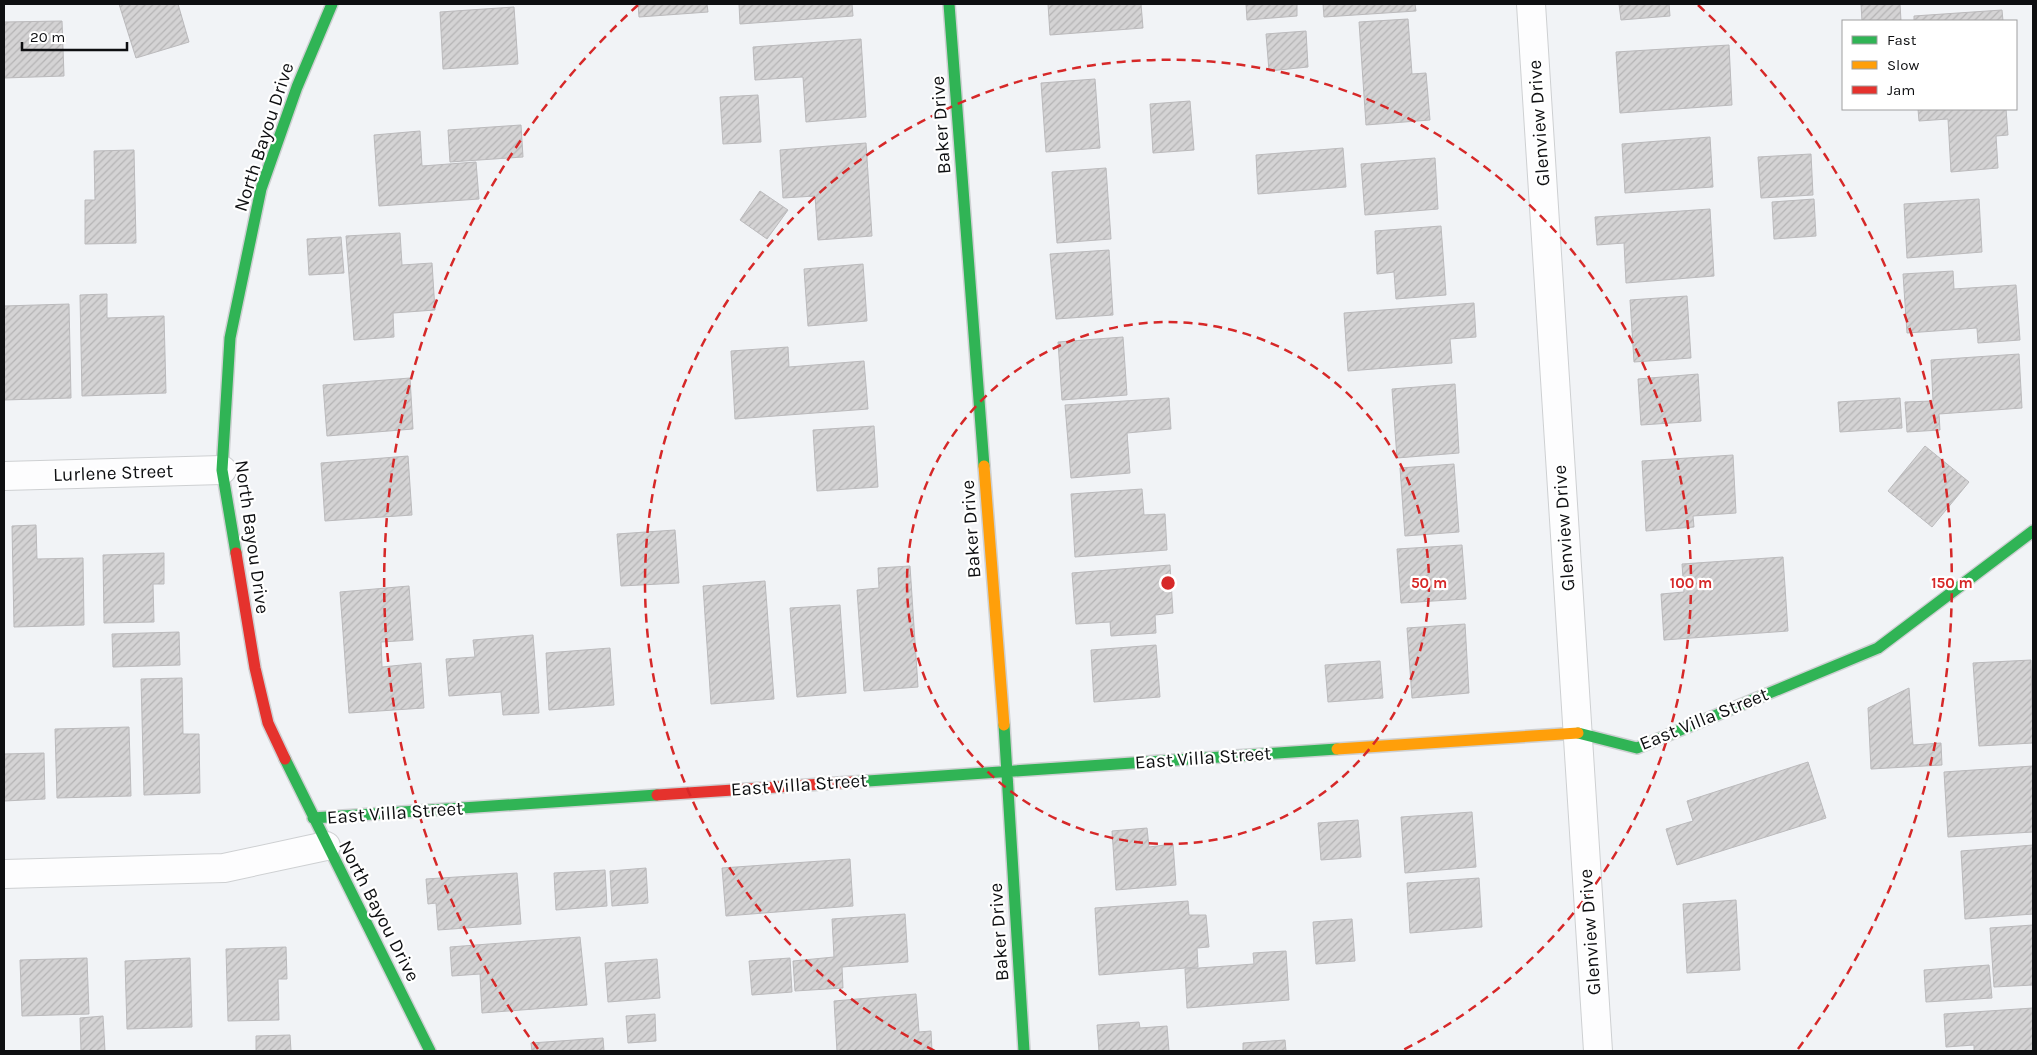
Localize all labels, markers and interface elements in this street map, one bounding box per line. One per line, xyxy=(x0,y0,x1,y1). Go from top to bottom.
scale bar xyxy=(22,20,128,52)
legend xyxy=(1842,20,2017,110)
text: 20 m xyxy=(30,28,65,46)
text: Fast xyxy=(1887,31,1917,49)
text: Slow xyxy=(1887,56,1919,74)
street label: Glenview Drive xyxy=(1524,59,1554,187)
street label: North Bayou Drive xyxy=(230,60,298,214)
street label: Baker Drive xyxy=(927,75,955,175)
text: Jam xyxy=(1887,81,1915,99)
street label: North Bayou Drive xyxy=(230,459,274,615)
street label: Lurlene Street xyxy=(53,460,173,486)
street label: Glenview Drive xyxy=(1549,464,1579,592)
street label: Baker Drive xyxy=(957,479,985,579)
centre of rings xyxy=(1159,574,1177,592)
text: 50 m xyxy=(1411,574,1447,592)
text: 100 m xyxy=(1670,574,1712,592)
text: 150 m xyxy=(1931,574,1973,592)
street label: East Villa Street xyxy=(1636,683,1772,755)
street label: East Villa Street xyxy=(1134,742,1272,774)
street label: East Villa Street xyxy=(730,769,868,801)
street label: East Villa Street xyxy=(326,797,464,829)
street label: North Bayou Drive xyxy=(334,837,424,985)
street label: Glenview Drive xyxy=(1575,868,1605,996)
street label: Baker Drive xyxy=(985,882,1013,982)

